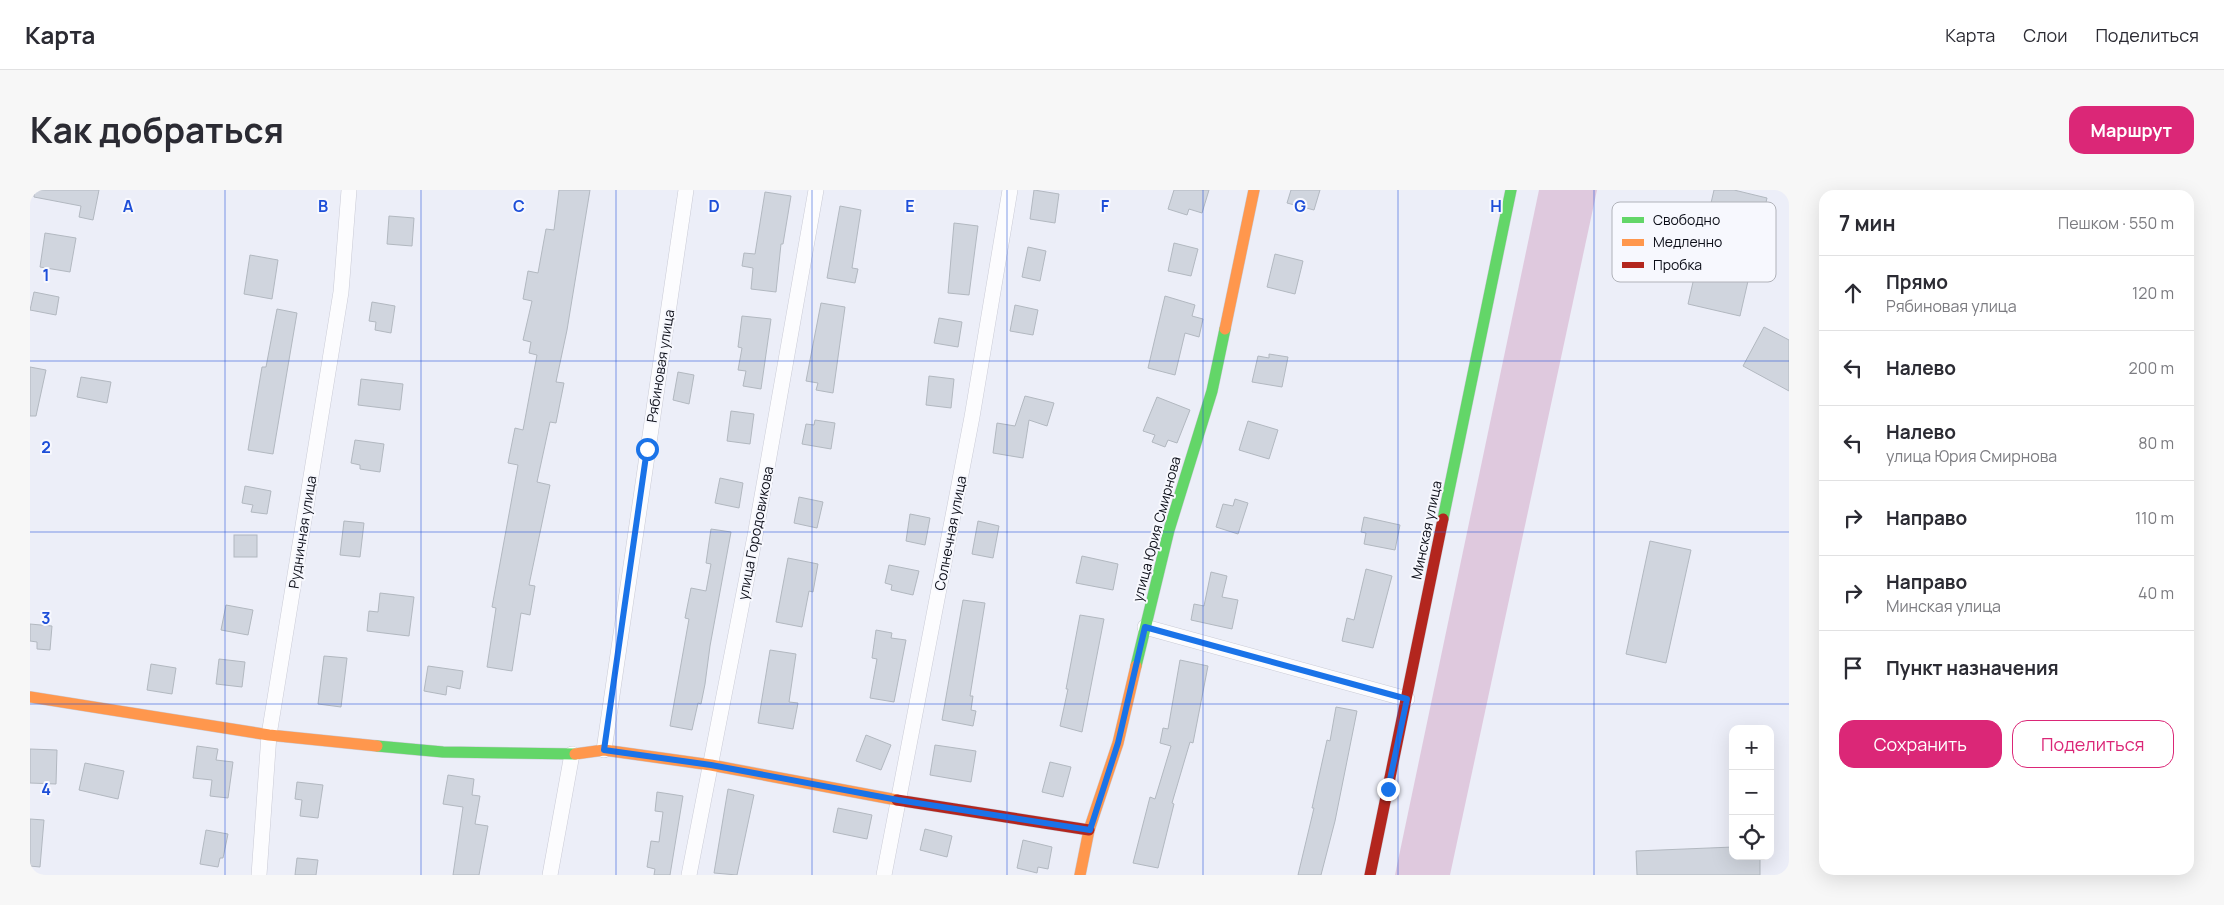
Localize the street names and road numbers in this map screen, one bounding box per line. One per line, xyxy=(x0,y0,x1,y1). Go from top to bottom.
street label: Рябиновая улица xyxy=(642,308,678,424)
street label: улица Юрия Смирнова xyxy=(1127,454,1185,604)
street label: улица Городовикова xyxy=(733,464,777,602)
street label: Рудничная улица xyxy=(284,474,320,590)
street label: Солнечная улица xyxy=(930,474,970,592)
street label: Минская улица xyxy=(1406,479,1446,581)

